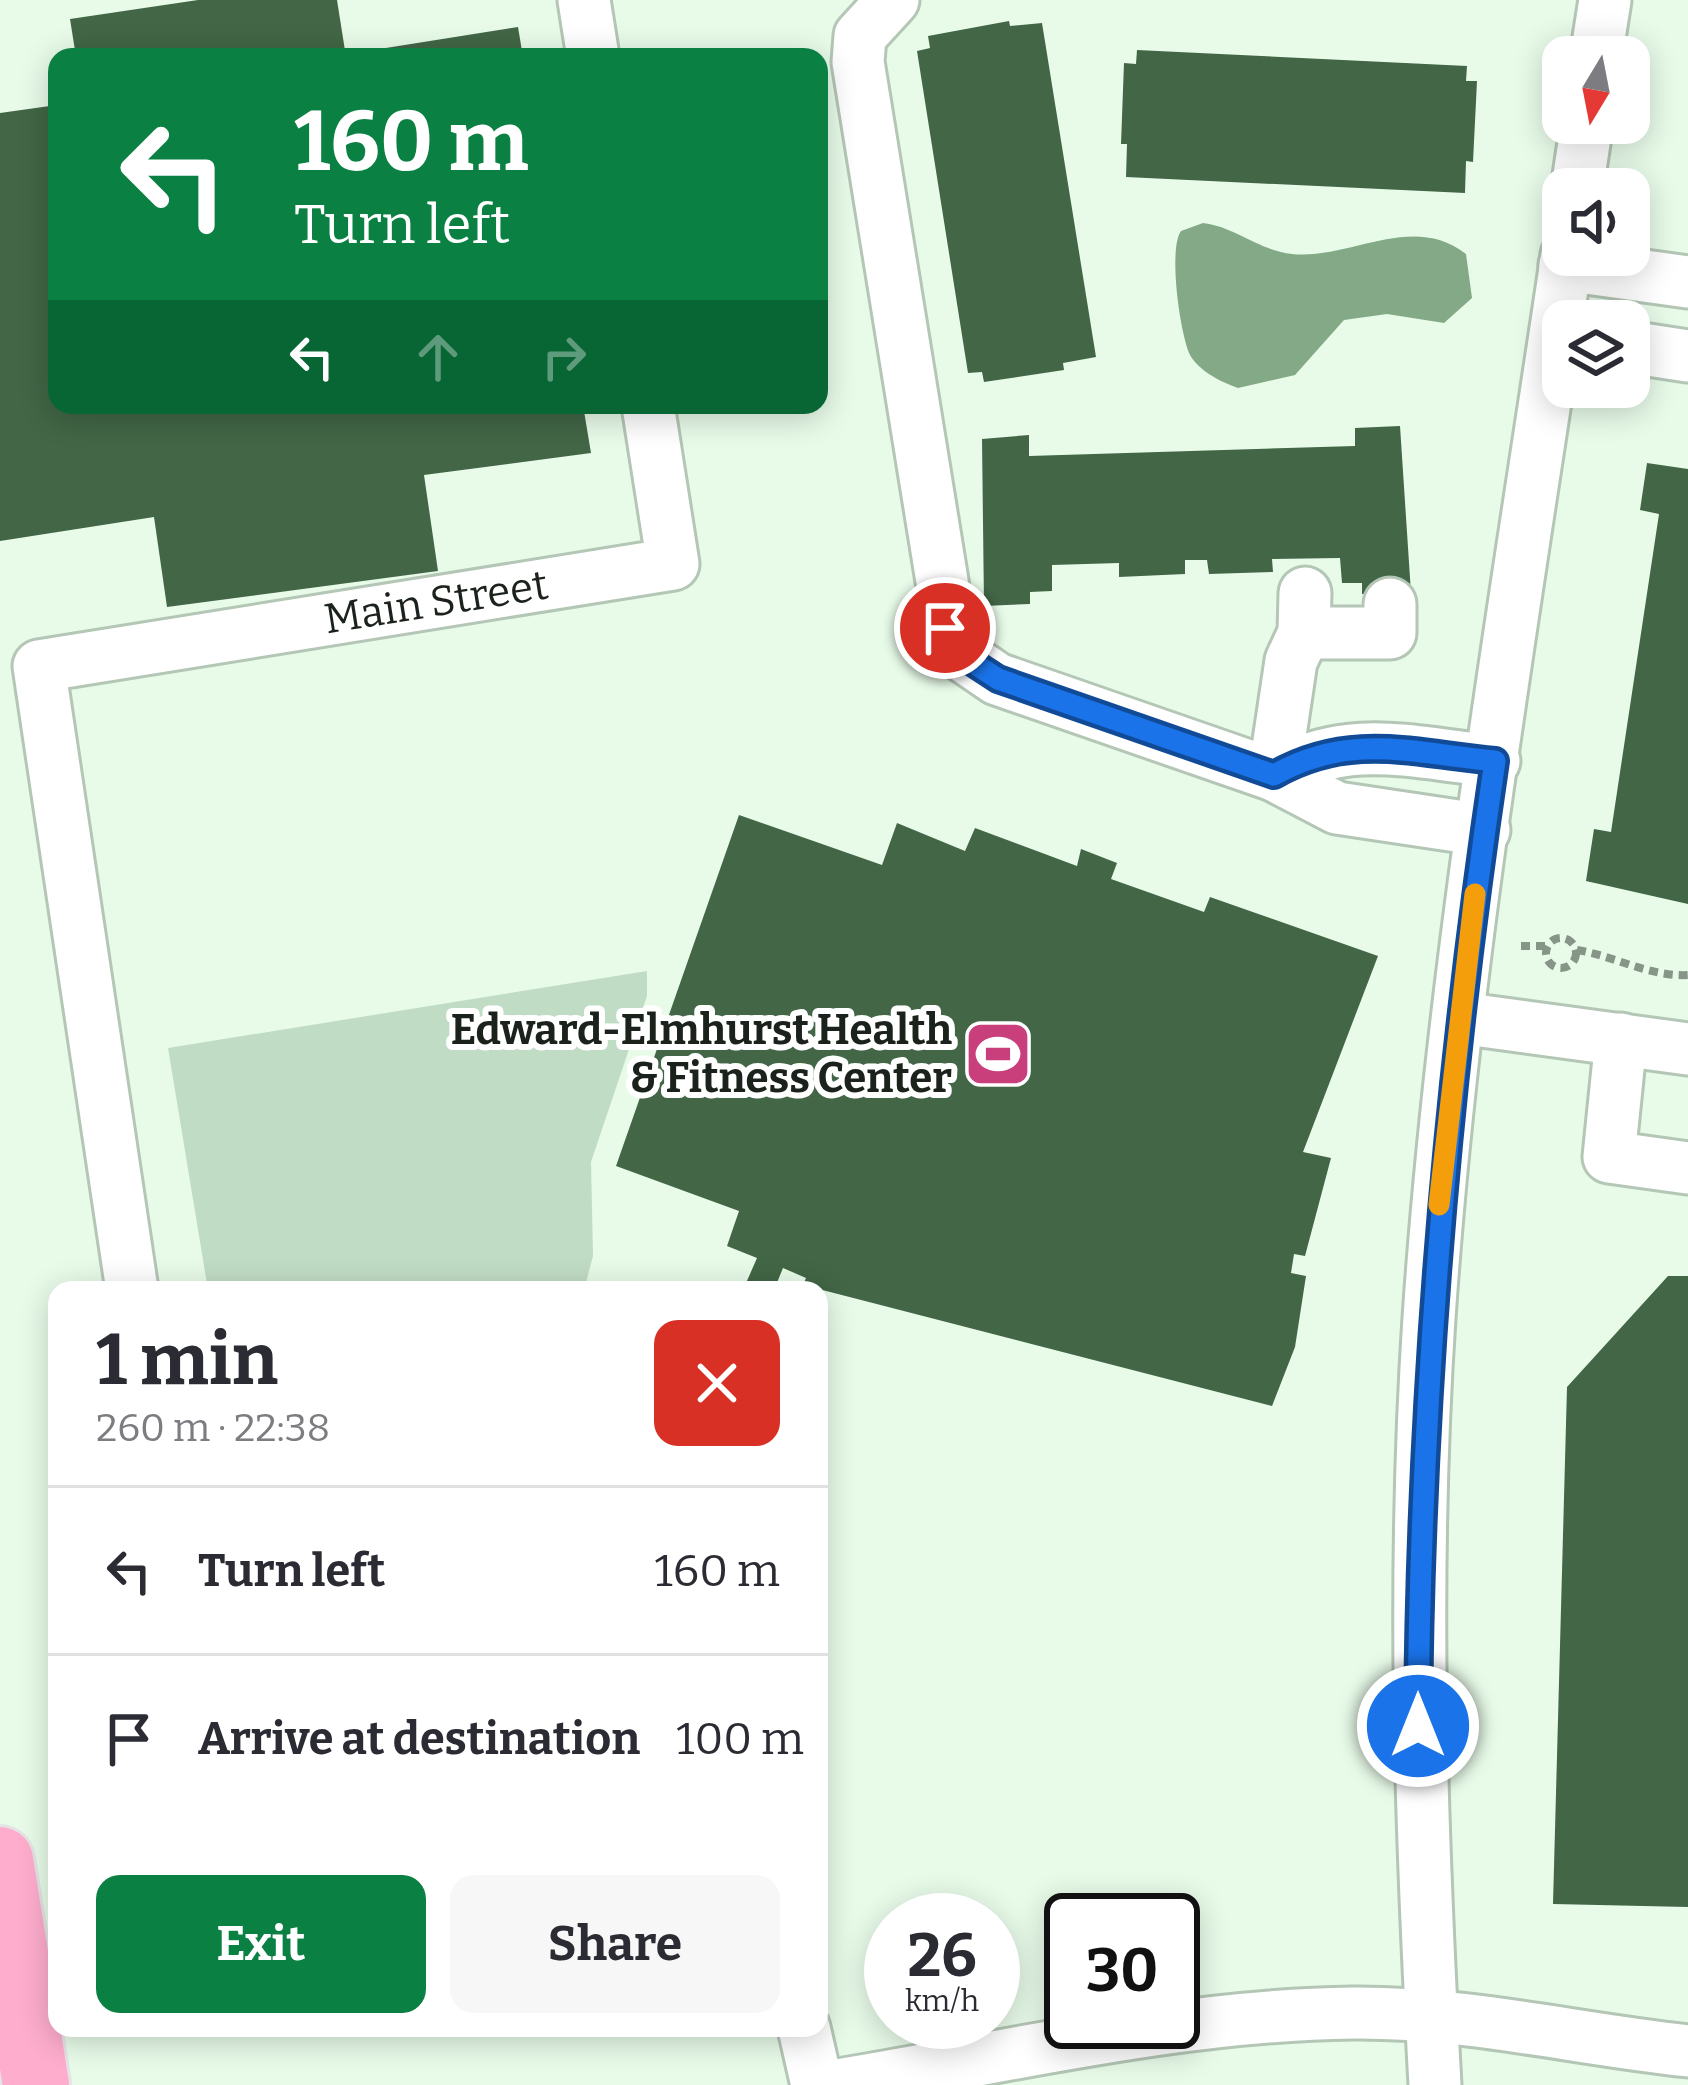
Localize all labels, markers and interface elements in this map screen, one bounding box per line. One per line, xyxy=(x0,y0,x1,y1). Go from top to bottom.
north arrow xyxy=(1542,36,1650,144)
map controls xyxy=(1542,36,1650,408)
text: 160 m xyxy=(294,91,529,192)
icon: left xyxy=(96,96,252,252)
button: sound xyxy=(1542,168,1650,276)
text: Turn left xyxy=(294,193,510,257)
button: layers xyxy=(1542,300,1650,408)
icon: left xyxy=(279,324,345,390)
icon: ahead xyxy=(405,324,471,390)
icon: right xyxy=(531,324,597,390)
street label: Main Street xyxy=(321,560,551,644)
pin xyxy=(894,577,996,679)
icon: arrive xyxy=(912,595,978,661)
place label: Edward-Elmhurst Health & Fitness Center xyxy=(451,1005,952,1103)
sports icon: Edward-Elmhurst Health & Fitness Center xyxy=(963,1019,1033,1089)
text: 1 min xyxy=(96,1317,278,1403)
button: close xyxy=(654,1320,780,1446)
text: 260 m · 22:38 xyxy=(96,1405,330,1451)
icon: left xyxy=(96,1538,162,1604)
text: Turn left xyxy=(198,1544,385,1598)
text: 160 m xyxy=(655,1544,780,1598)
position arrow xyxy=(1355,1663,1481,1789)
icon: arrive xyxy=(96,1706,162,1772)
text: Arrive at destination xyxy=(198,1712,640,1766)
text: 100 m xyxy=(676,1712,804,1766)
button: Exit xyxy=(96,1875,426,2013)
button: Share xyxy=(450,1875,780,2013)
speed limit sign: 30 xyxy=(1044,1893,1200,2049)
text: 26 xyxy=(907,1920,977,1992)
text: km/h xyxy=(905,1983,979,2019)

